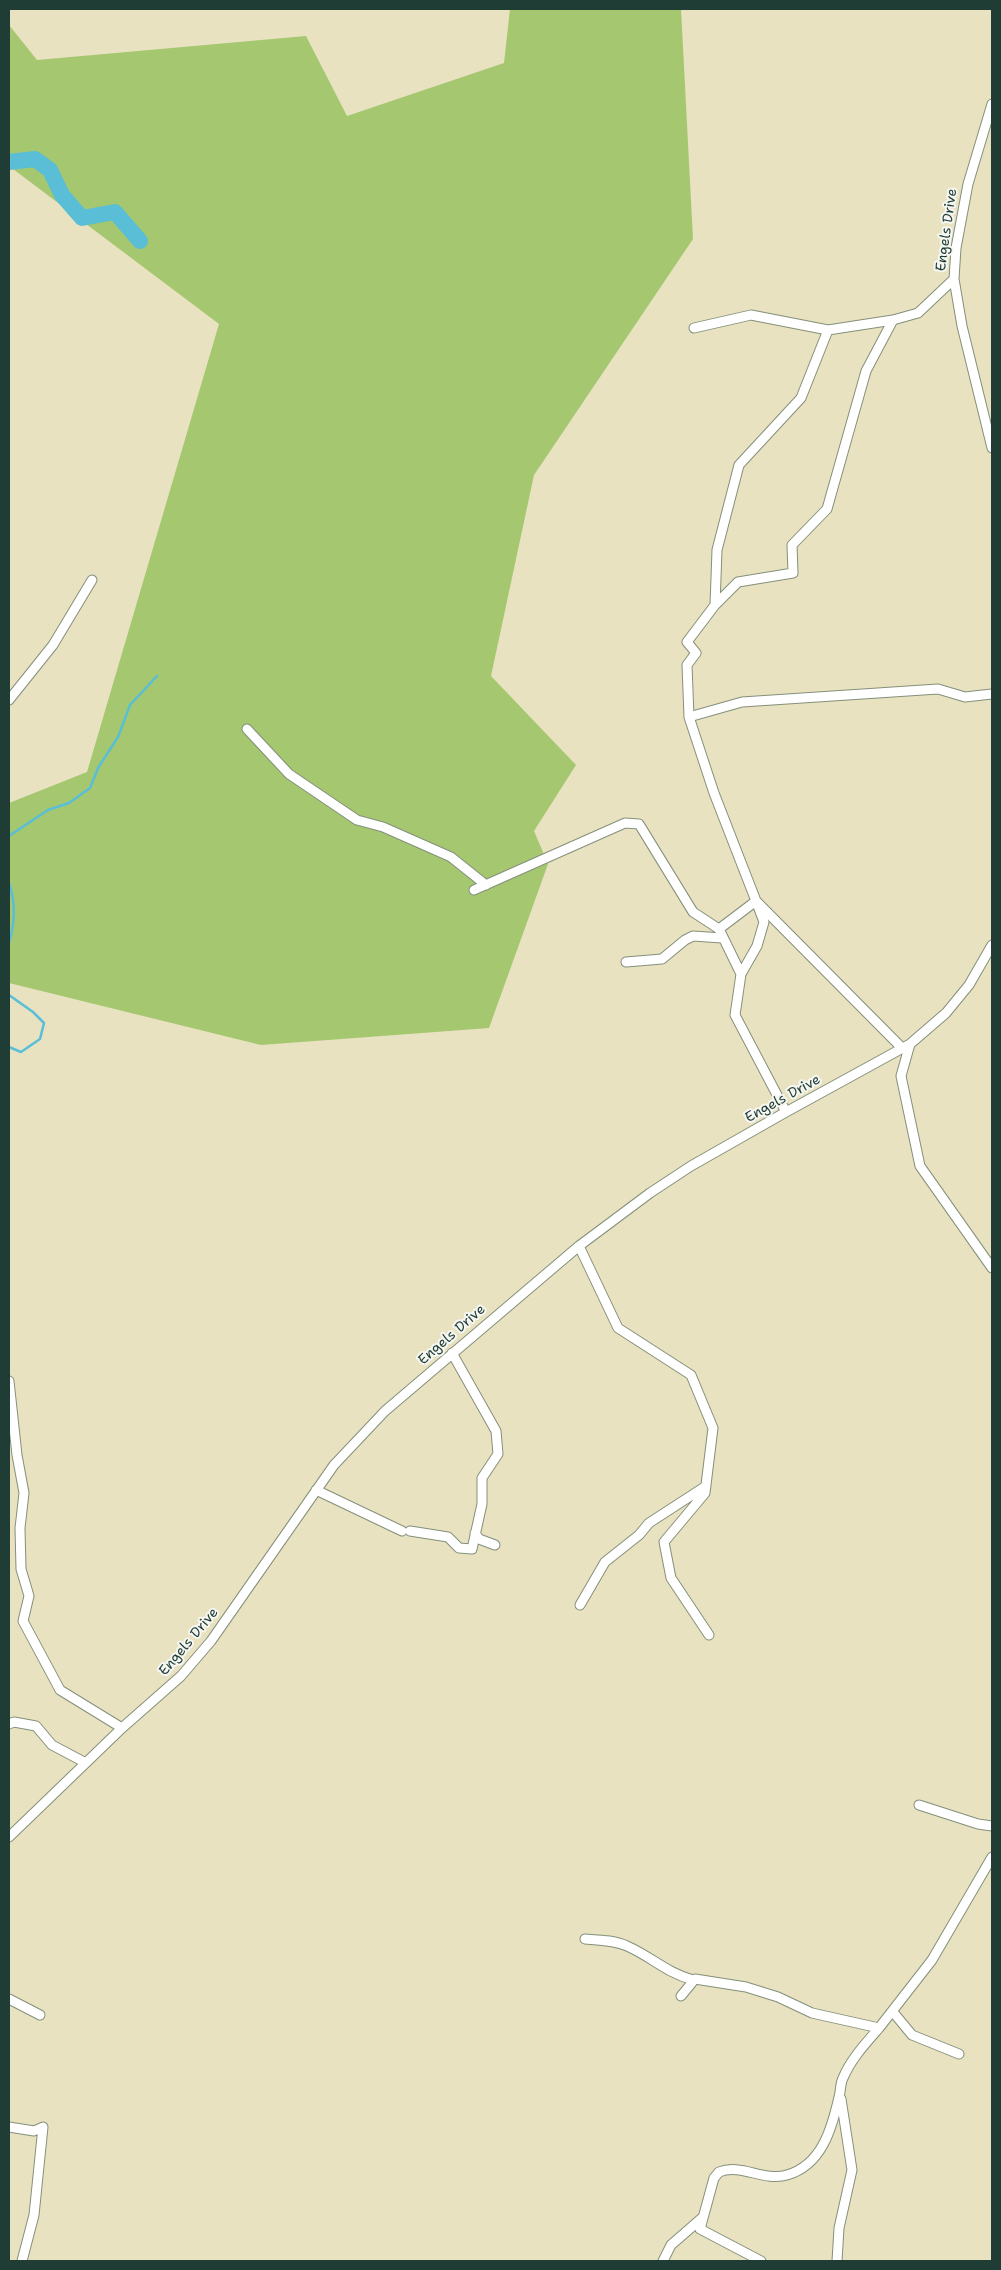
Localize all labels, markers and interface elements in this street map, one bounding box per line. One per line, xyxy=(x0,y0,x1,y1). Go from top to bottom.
street label: Engels Drive xyxy=(933,187,961,273)
street label: Engels Drive xyxy=(742,1071,824,1127)
street label: Engels Drive xyxy=(415,1301,489,1369)
street label: Engels Drive xyxy=(156,1605,222,1679)

